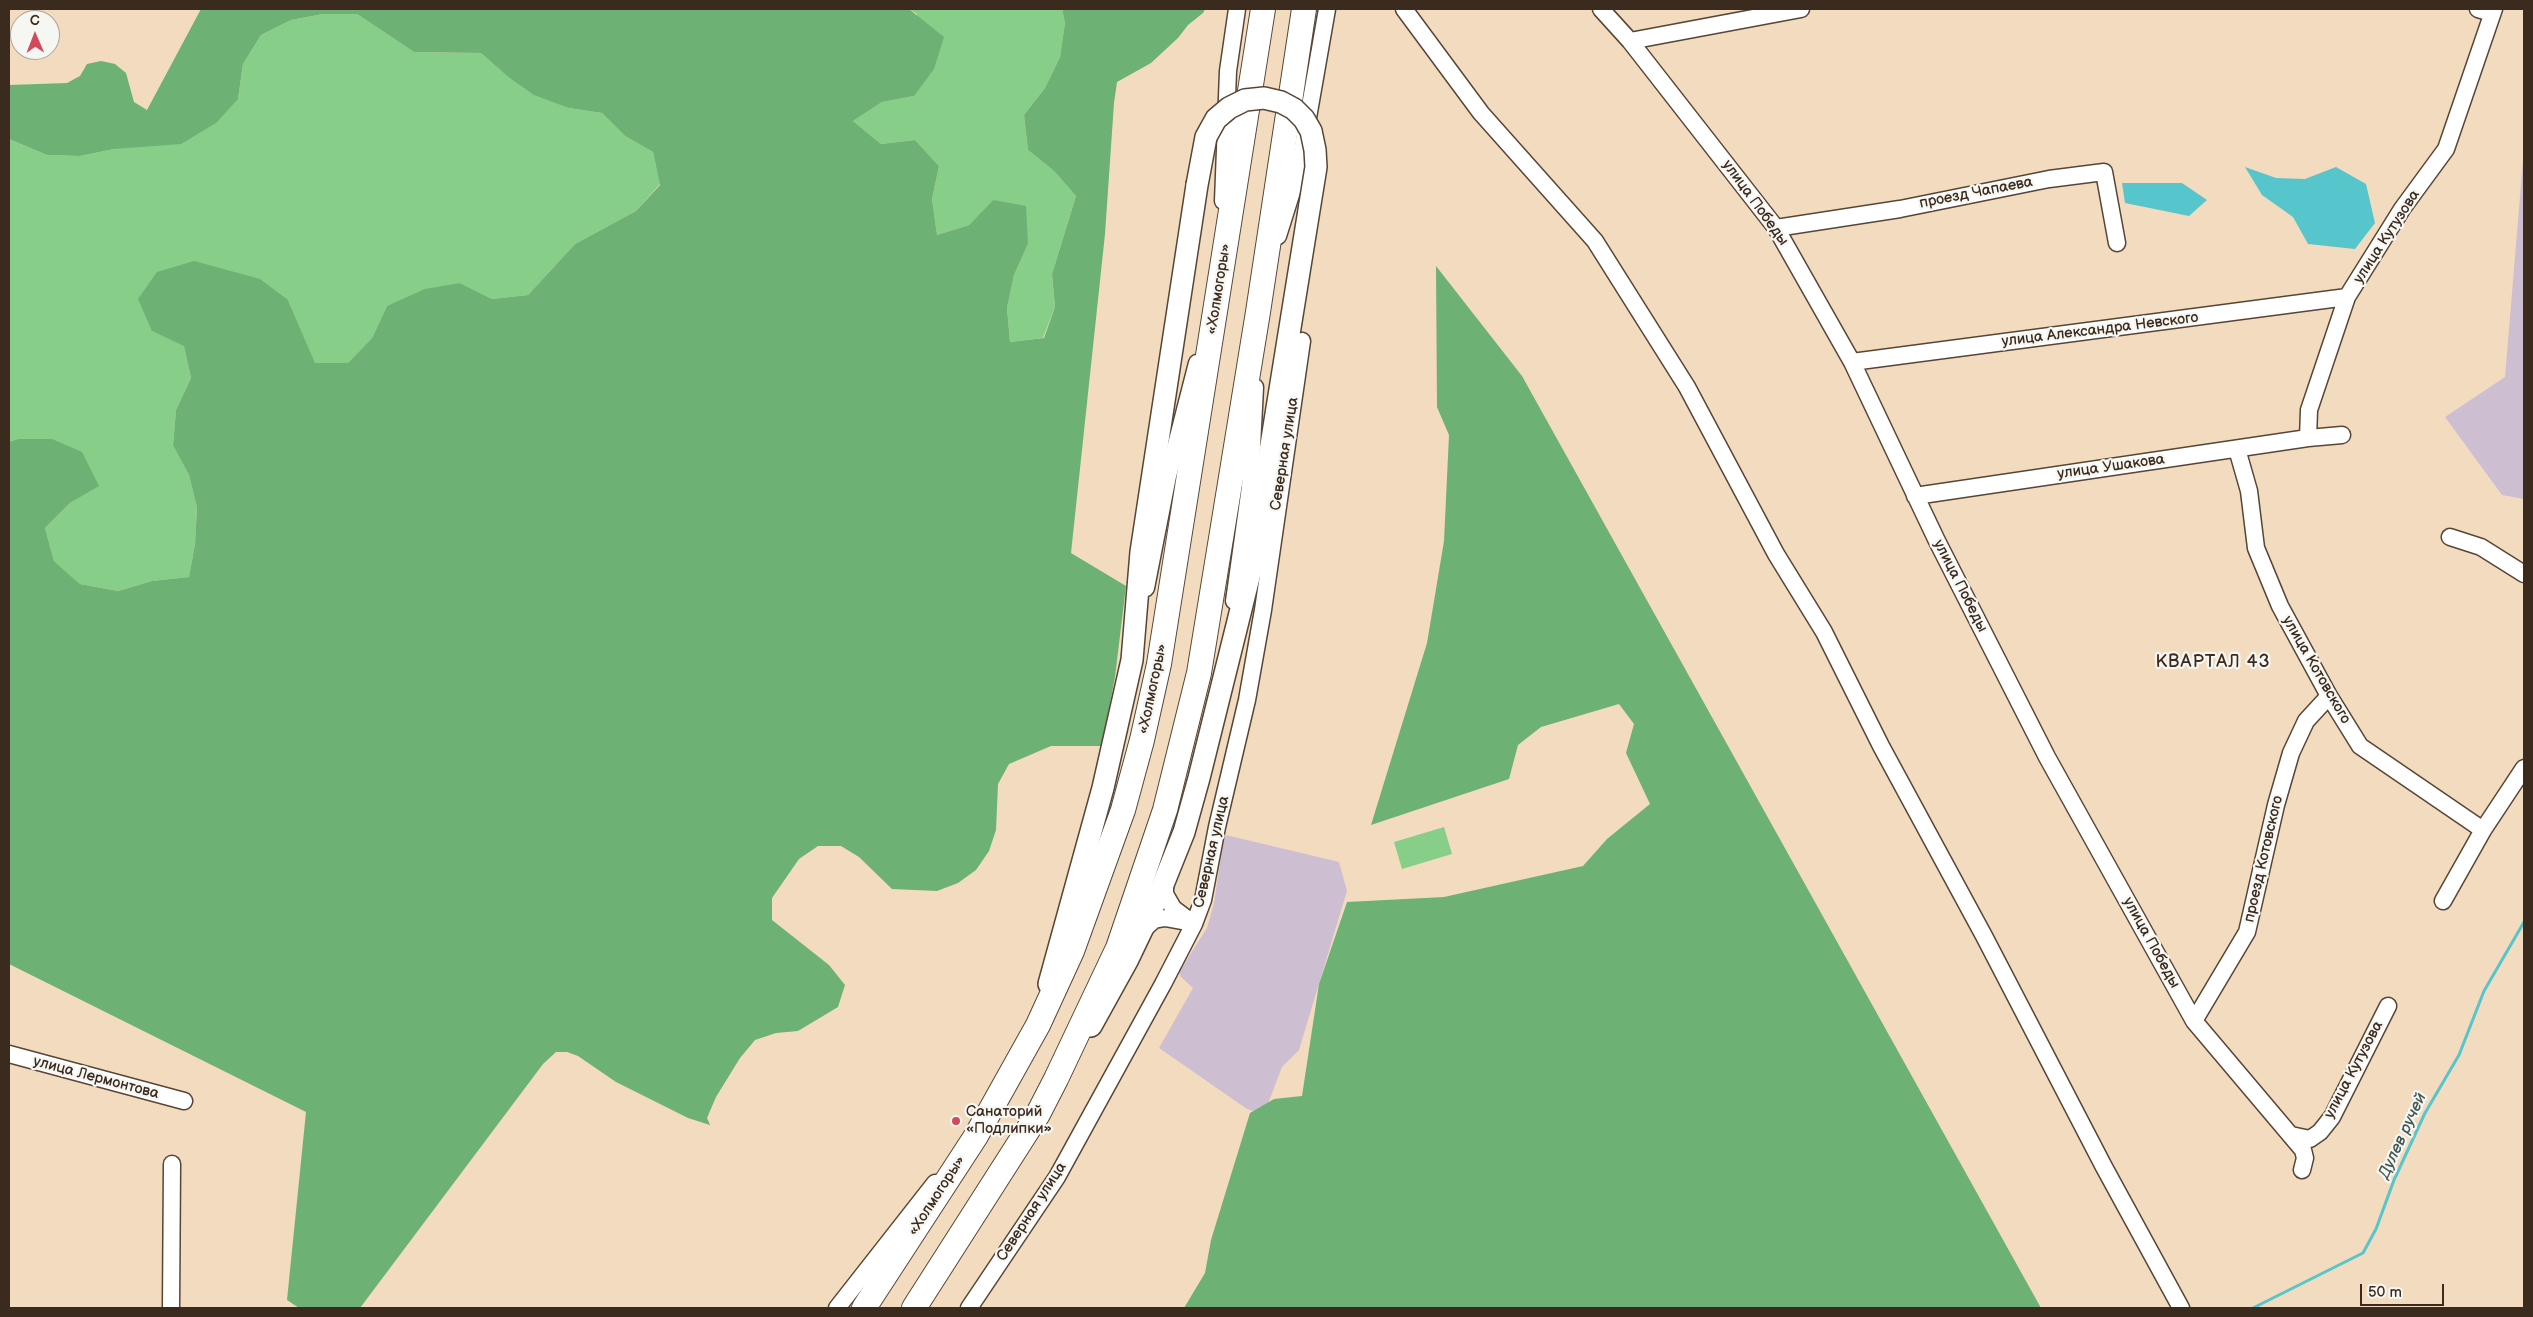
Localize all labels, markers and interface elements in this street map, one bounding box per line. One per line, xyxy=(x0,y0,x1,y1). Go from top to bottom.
north arrow xyxy=(10,10,60,60)
text: С xyxy=(30,12,40,29)
street label: улица Победы xyxy=(1718,157,1792,249)
street label: проезд Чапаева xyxy=(1918,173,2034,213)
street label: улица Кутузова xyxy=(2350,187,2424,287)
street label: «Холмогоры» xyxy=(1203,242,1235,336)
street label: улица Александра Невского xyxy=(2001,309,2199,351)
street label: Северная улица xyxy=(1267,396,1303,512)
street label: улица Ушакова xyxy=(2056,451,2166,483)
street label: улица Победы xyxy=(1929,537,1991,635)
street label: улица Котовского xyxy=(2278,613,2354,727)
street label: «Холмогоры» xyxy=(1135,642,1171,736)
district label: КВАРТАЛ 43 xyxy=(2154,651,2272,673)
street label: Северная улица xyxy=(1190,794,1234,910)
street label: проезд Котовского xyxy=(2241,794,2287,924)
street label: улица Победы xyxy=(2119,894,2183,992)
street label: улица Кутузова xyxy=(2321,1018,2387,1122)
street label: улица Лермонтова xyxy=(31,1053,161,1103)
water label: Дулев ручей xyxy=(2375,1090,2431,1182)
place label: Санаторий «Подлипки» xyxy=(966,1103,1052,1138)
marker: Санаторий «Подлипки» xyxy=(950,1115,962,1127)
street label: «Холмогоры» xyxy=(904,1153,970,1239)
street label: Северная улица xyxy=(993,1159,1071,1265)
scale bar xyxy=(2363,1274,2447,1306)
text: 50 m xyxy=(2368,1283,2402,1302)

